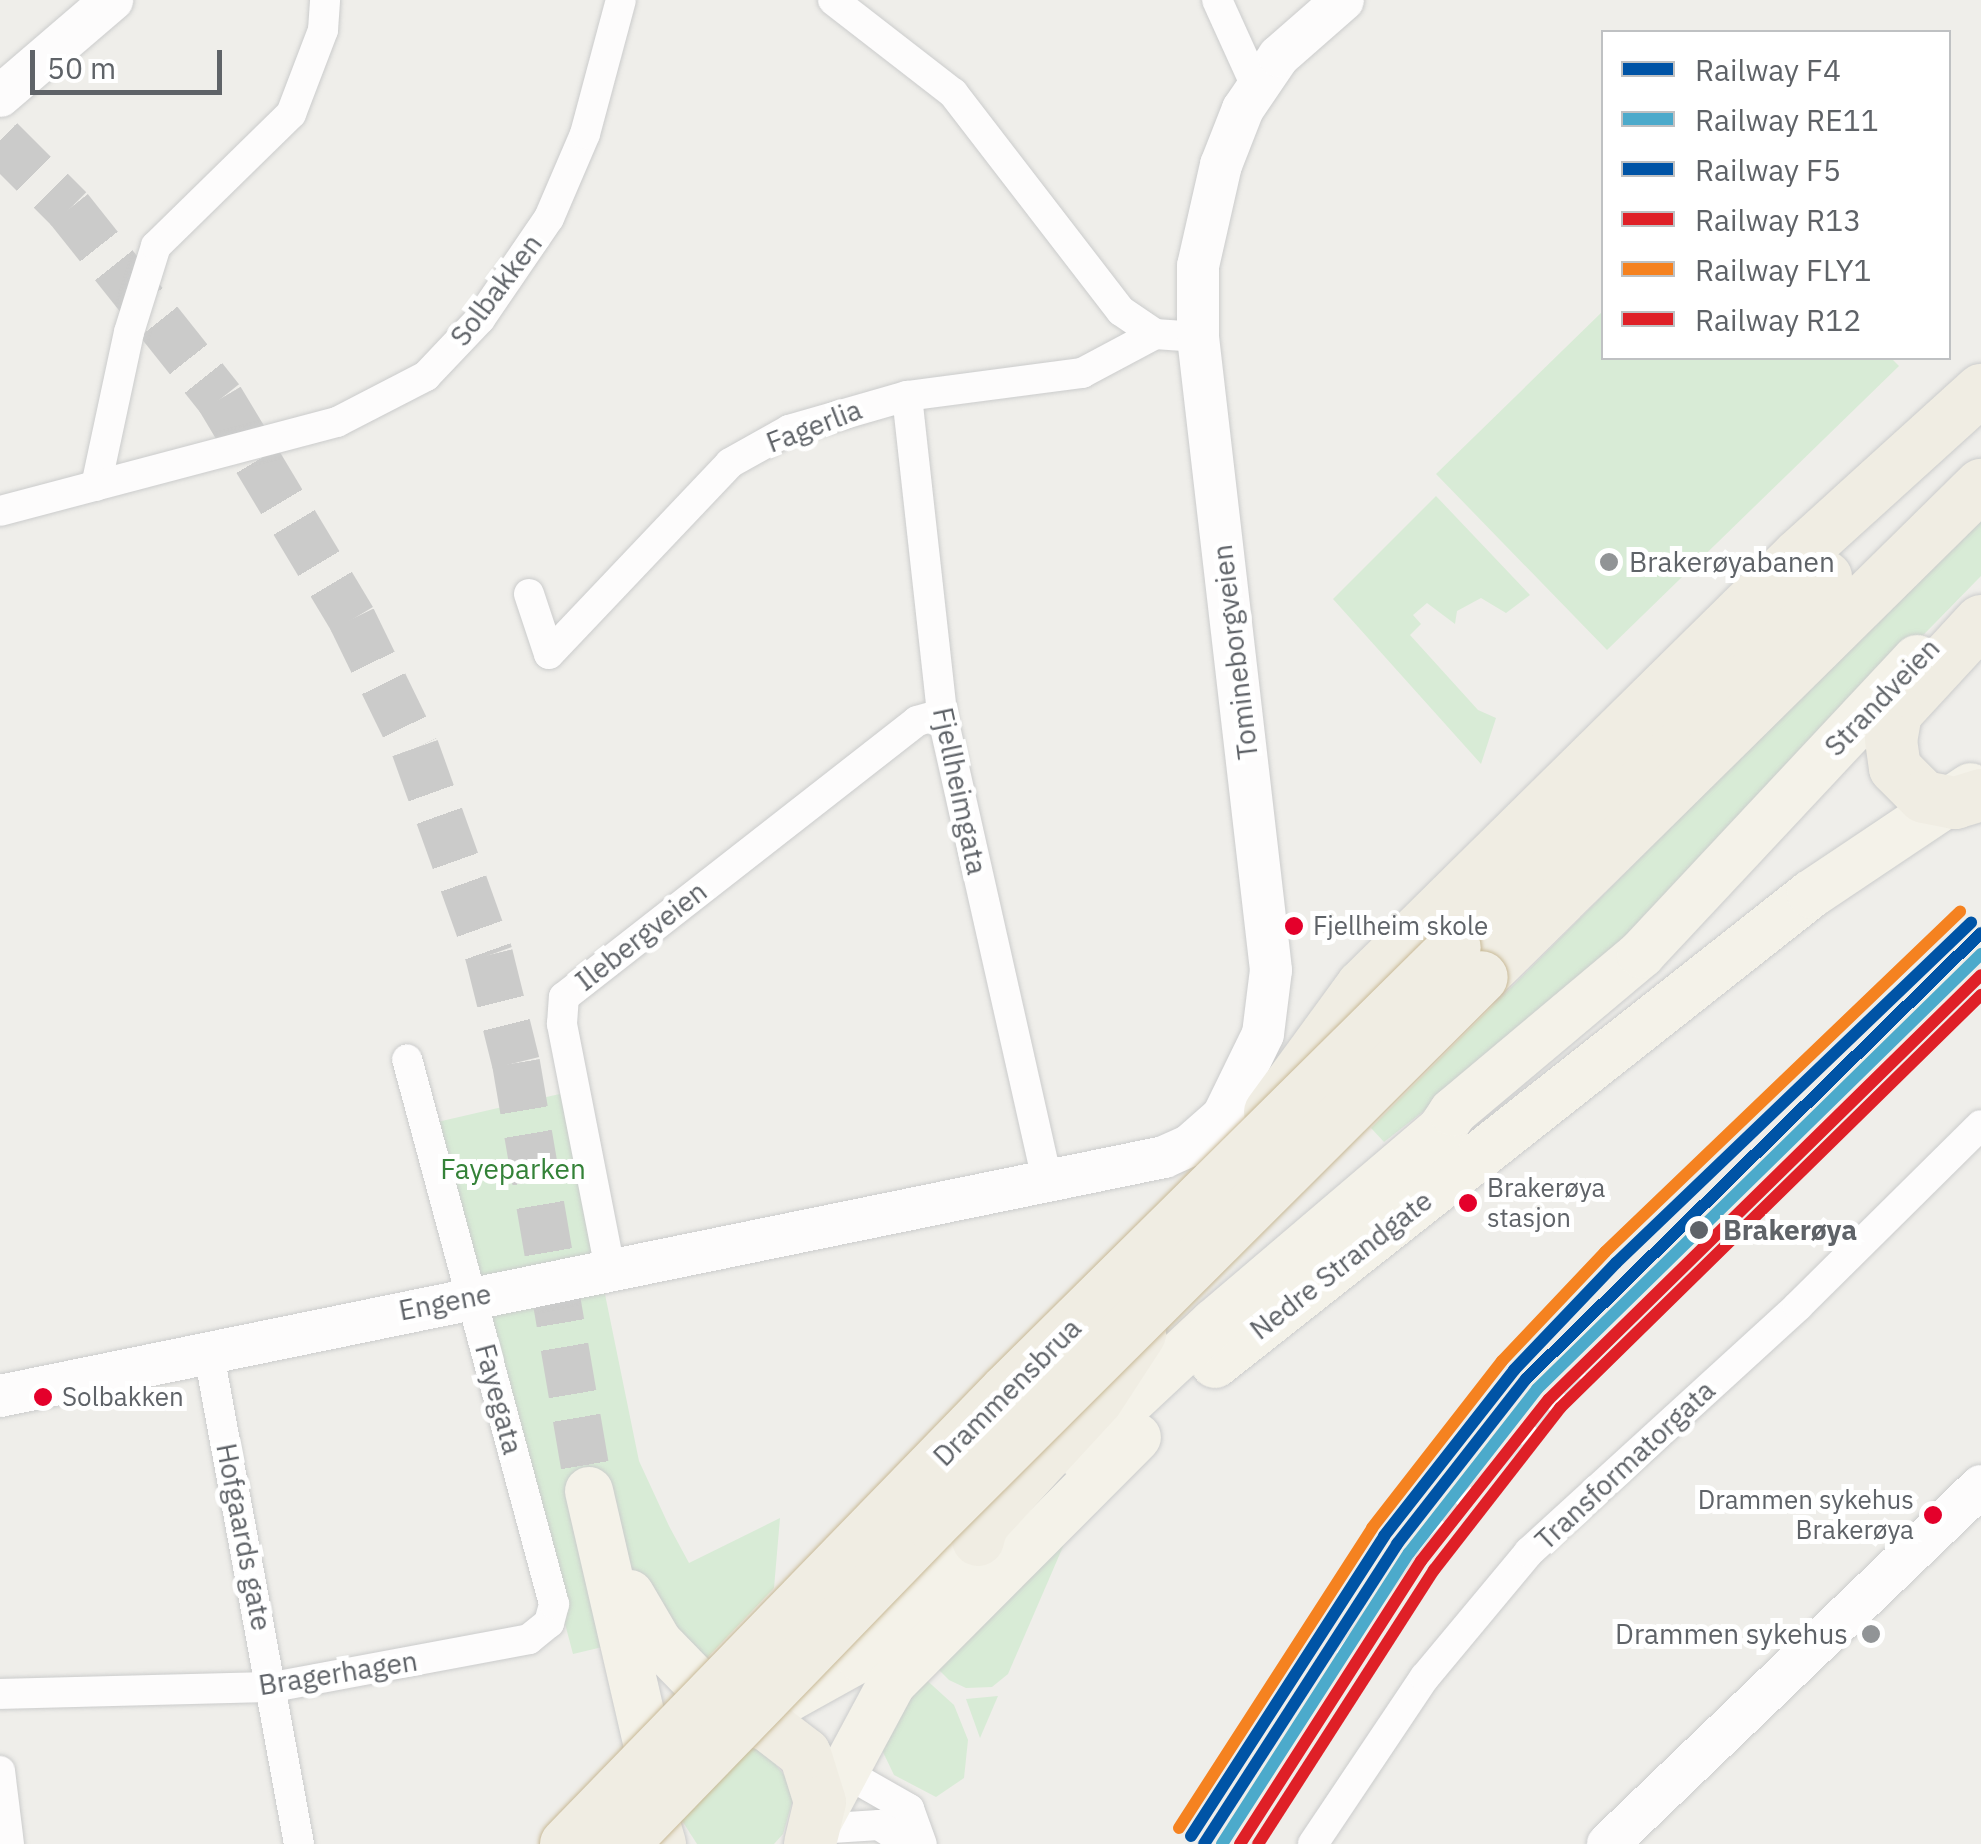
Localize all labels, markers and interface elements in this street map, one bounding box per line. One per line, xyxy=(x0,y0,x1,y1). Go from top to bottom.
scale bar xyxy=(35,30,228,92)
legend xyxy=(1601,30,1951,360)
text: 50 m xyxy=(47,48,116,87)
text: Railway F4 xyxy=(1695,50,1841,89)
text: Railway RE11 xyxy=(1695,100,1879,139)
text: Railway F5 xyxy=(1695,150,1841,189)
text: Railway R13 xyxy=(1695,200,1861,239)
street label: Solbakken xyxy=(443,228,549,352)
text: Railway FLY1 xyxy=(1695,250,1872,289)
text: Railway R12 xyxy=(1695,300,1861,339)
street label: Fagerlia xyxy=(762,393,866,459)
street label: Tomineborgveien xyxy=(1205,543,1265,761)
place label: Brakerøyabanen xyxy=(1629,545,1835,579)
marker: Brakerøyabanen xyxy=(1598,551,1620,573)
street label: Strandveien xyxy=(1818,631,1946,763)
street label: Fjellheimgata xyxy=(926,704,994,878)
street label: Ilebergveien xyxy=(569,874,713,998)
place label: Fjellheim skole xyxy=(1313,910,1488,942)
marker: Fjellheim skole xyxy=(1284,916,1304,936)
park label: Fayeparken xyxy=(440,1152,586,1186)
place label: Brakerøya stasjon xyxy=(1487,1172,1605,1234)
street label: Nedre Strandgate xyxy=(1243,1184,1439,1346)
marker: Brakerøya stasjon xyxy=(1458,1193,1478,1213)
place label: Brakerøya xyxy=(1723,1213,1857,1247)
marker: Brakerøya xyxy=(1684,1215,1714,1245)
street label: Engene xyxy=(396,1277,494,1327)
street label: Drammensbrua xyxy=(926,1311,1088,1473)
street label: Fayegata xyxy=(468,1340,530,1458)
street label: Transformatorgata xyxy=(1528,1373,1722,1557)
place label: Solbakken xyxy=(62,1381,184,1413)
marker: Solbakken xyxy=(33,1387,53,1407)
street label: Hofgaards gate xyxy=(209,1440,279,1634)
place label: Drammen sykehus Brakerøya xyxy=(1698,1484,1914,1546)
marker: Drammen sykehus Brakerøya xyxy=(1923,1505,1943,1525)
place label: Drammen sykehus xyxy=(1615,1617,1848,1651)
marker: Drammen sykehus xyxy=(1858,1621,1884,1647)
street label: Bragerhagen xyxy=(256,1644,420,1702)

